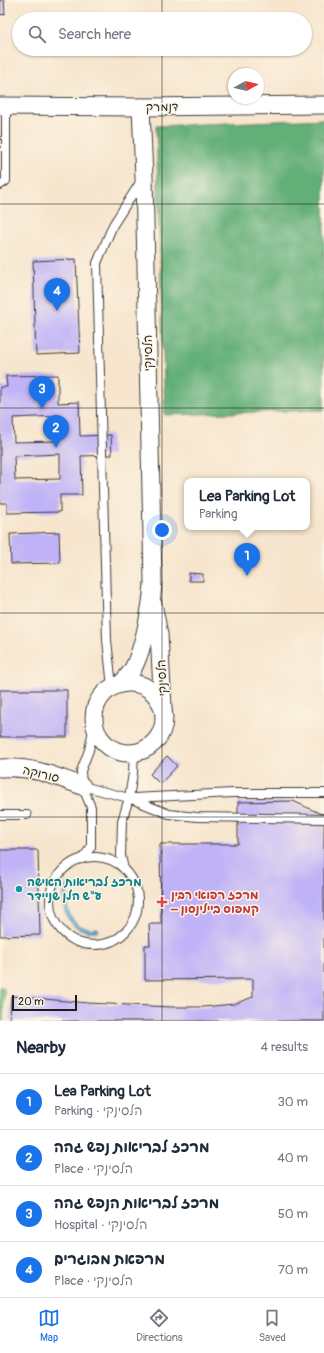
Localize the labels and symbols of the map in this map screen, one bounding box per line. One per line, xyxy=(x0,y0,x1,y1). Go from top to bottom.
north arrow xyxy=(228,68,264,104)
street label: דנמרק xyxy=(146,100,179,115)
pin: 4 xyxy=(44,278,70,311)
street label: הלסינקי xyxy=(141,334,156,371)
pin: 3 xyxy=(29,376,55,409)
pin: 2 xyxy=(43,415,69,448)
your location xyxy=(152,520,172,540)
pin: 1 xyxy=(234,543,260,576)
street label: הלסינקי xyxy=(154,659,171,697)
street label: סורוקה xyxy=(21,763,61,786)
place label: מרכז לבריאות האישה ע"ש הלן שניידר xyxy=(27,875,142,904)
marker: מרכז לבריאות האישה ע"ש הלן שניידר xyxy=(14,884,24,894)
place label: מרכז רפואי רבין – קמפוס ביילינסון xyxy=(170,888,259,917)
marker: מרכז רפואי רבין – קמפוס ביילינסון xyxy=(156,896,168,908)
scale bar xyxy=(12,993,77,1012)

